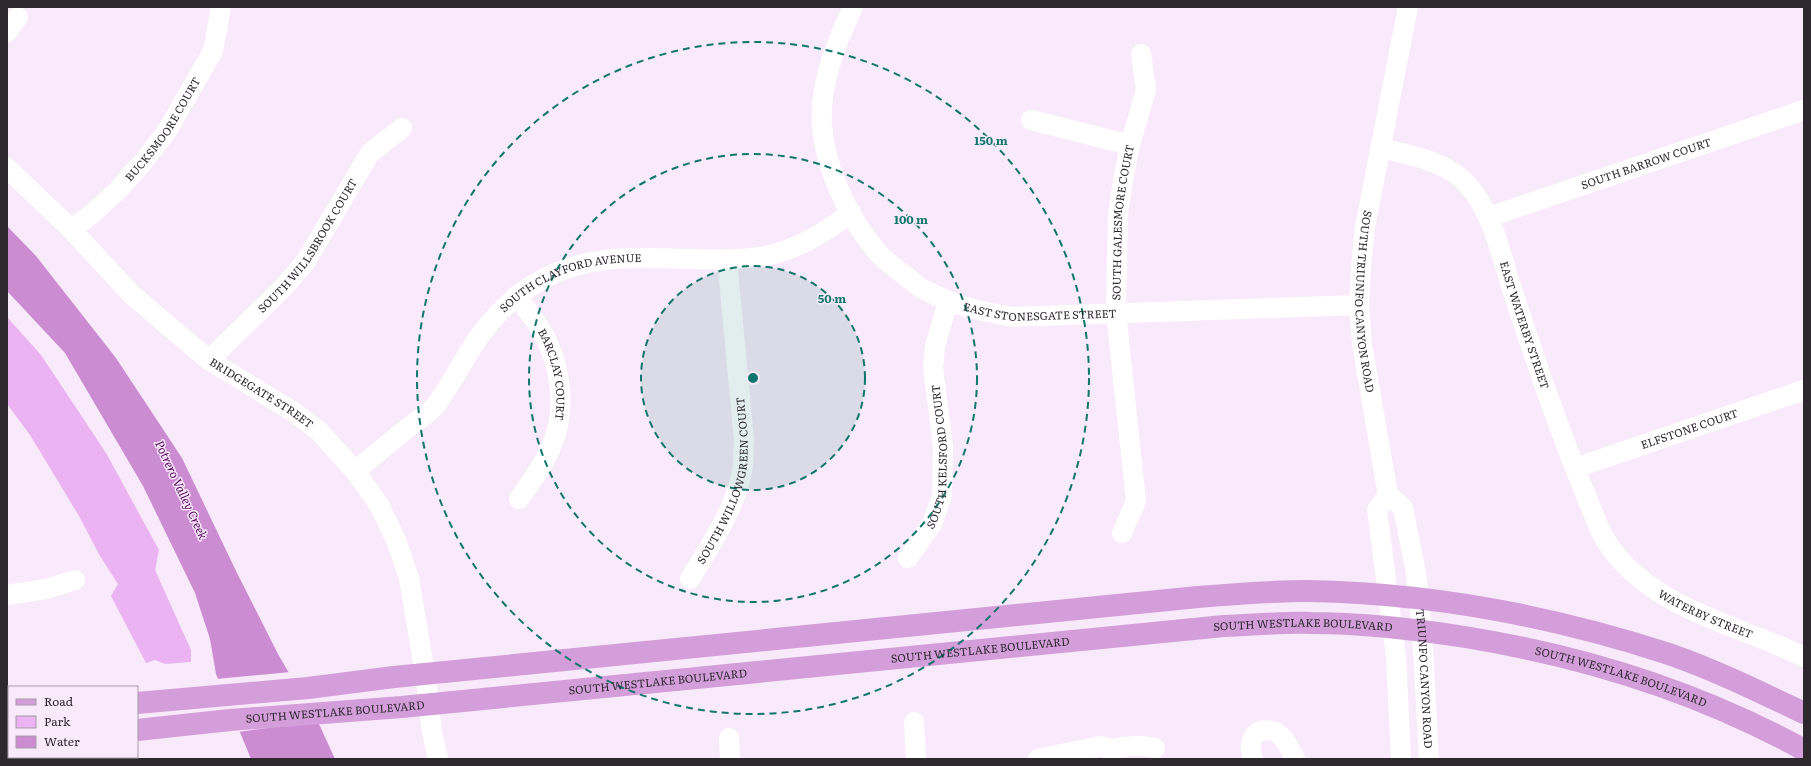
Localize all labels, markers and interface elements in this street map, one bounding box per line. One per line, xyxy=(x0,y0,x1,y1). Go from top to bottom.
street label: BUCKSMOORE COURT xyxy=(121,74,203,184)
text: 150 m xyxy=(974,131,1008,149)
street label: SOUTH BARROW COURT xyxy=(1579,133,1713,192)
street label: SOUTH GALESMORE COURT xyxy=(1107,143,1137,301)
street label: SOUTH WILLSBROOK COURT xyxy=(253,175,360,316)
street label: SOUTH TRIUNFO CANYON ROAD xyxy=(1352,209,1379,394)
text: 100 m xyxy=(894,210,928,228)
street label: SOUTH CLAYFORD AVENUE xyxy=(495,249,642,315)
street label: EAST WATERBY STREET xyxy=(1497,259,1554,391)
text: 50 m xyxy=(818,289,846,307)
street label: EAST STONESGATE STREET xyxy=(962,297,1117,324)
street label: BARCLAY COURT xyxy=(535,325,569,422)
street label: BRIDGEGATE STREET xyxy=(207,353,317,431)
centre of rings xyxy=(746,371,760,385)
street label: SOUTH KELSFORD COURT xyxy=(922,384,950,532)
street label: SOUTH WILLOWGREEN COURT xyxy=(692,396,751,567)
street label: ELFSTONE COURT xyxy=(1638,404,1740,452)
water label: Potrero Valley Creek xyxy=(151,437,213,543)
street label: WATERBY STREET xyxy=(1656,585,1756,642)
street label: TRIUNFO CANYON ROAD xyxy=(1413,608,1437,749)
street label: SOUTH WESTLAKE BOULEVARD xyxy=(1212,614,1393,634)
street label: SOUTH WESTLAKE BOULEVARD xyxy=(890,632,1070,666)
street label: SOUTH WESTLAKE BOULEVARD xyxy=(1534,642,1710,710)
street label: SOUTH WESTLAKE BOULEVARD xyxy=(568,664,748,698)
legend xyxy=(8,686,138,758)
text: Road xyxy=(44,692,74,710)
street label: SOUTH WESTLAKE BOULEVARD xyxy=(245,696,425,726)
text: Park xyxy=(44,712,71,730)
text: Water xyxy=(44,732,80,750)

